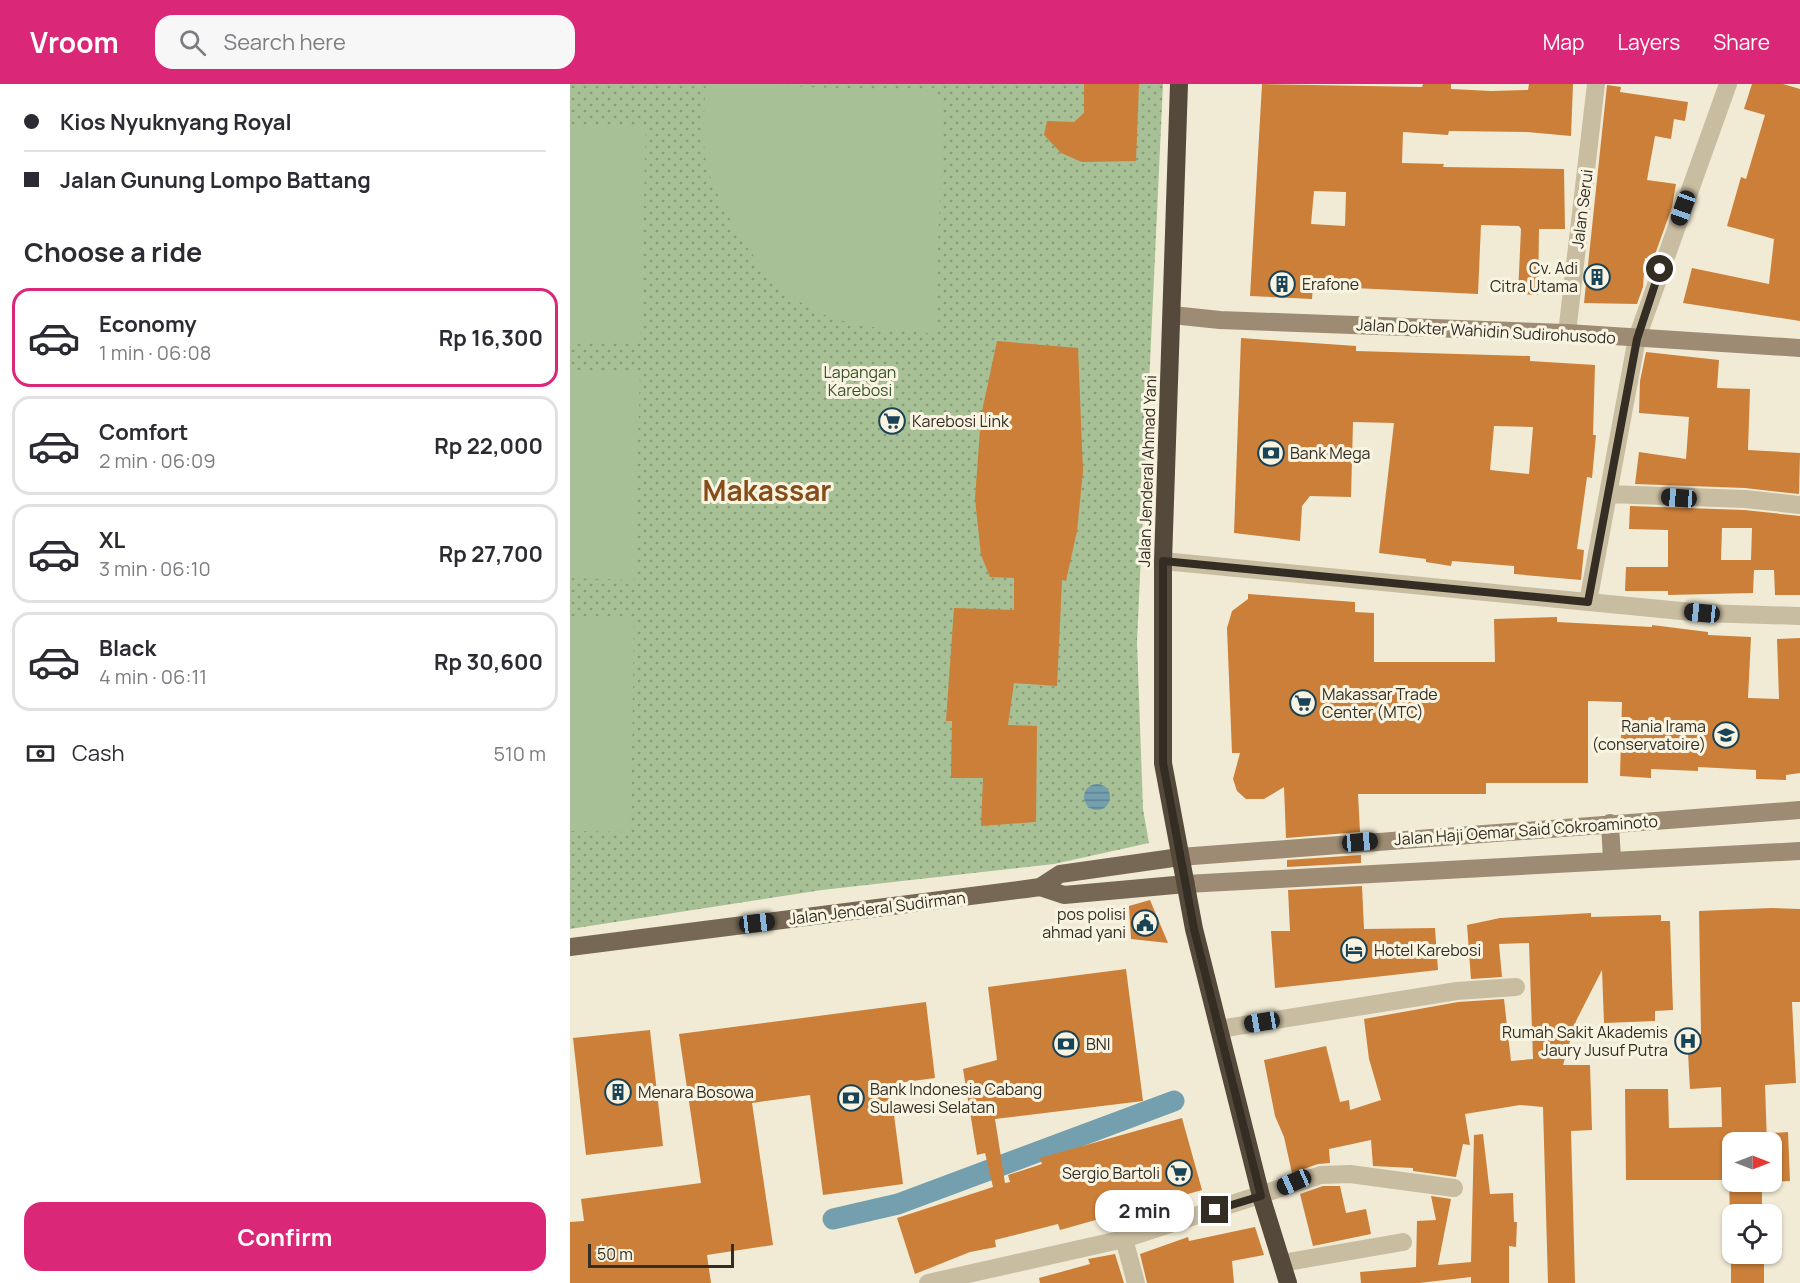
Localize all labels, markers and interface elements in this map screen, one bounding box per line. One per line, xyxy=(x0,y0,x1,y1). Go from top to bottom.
search box xyxy=(155,15,575,69)
text: Vroom xyxy=(30,23,119,61)
icon: search xyxy=(176,26,209,59)
text: Search here xyxy=(224,27,346,57)
text: Map xyxy=(1543,28,1584,56)
text: Layers xyxy=(1617,28,1680,56)
text: Share xyxy=(1713,28,1770,56)
text: Kios Nyuknyang Royal xyxy=(60,107,292,137)
text: Jalan Gunung Lompo Battang xyxy=(60,165,371,195)
street label: Jalan Serui xyxy=(1566,168,1598,250)
car xyxy=(1668,188,1698,228)
text: Choose a ride xyxy=(24,233,202,270)
route start xyxy=(1646,255,1673,282)
place label: Cv. Adi Citra Utama xyxy=(1490,257,1578,297)
building icon: Cv. Adi Citra Utama xyxy=(1582,262,1612,292)
building icon: Erafone xyxy=(1267,269,1297,299)
place label: Erafone xyxy=(1302,273,1359,295)
text: Economy xyxy=(99,309,197,339)
icon: car xyxy=(27,311,81,365)
street label: Jalan Dokter Wahidin Sudirohusodo xyxy=(1356,313,1616,349)
text: Rp 16,300 xyxy=(439,323,543,353)
text: 1 min · 06:08 xyxy=(99,339,211,366)
park label: Lapangan Karebosi xyxy=(824,361,896,401)
street label: Jalan Jenderal Ahmad Yani xyxy=(1133,375,1161,567)
supermarket icon: Karebosi Link xyxy=(877,406,907,436)
place label: Karebosi Link xyxy=(912,410,1010,432)
text: Comfort xyxy=(99,417,188,447)
icon: car xyxy=(27,419,81,473)
text: Rp 22,000 xyxy=(434,431,543,461)
bank icon: Bank Mega xyxy=(1256,438,1286,468)
place label: Bank Mega xyxy=(1290,442,1371,464)
text: 2 min · 06:09 xyxy=(99,447,216,474)
district label: Makassar xyxy=(703,471,831,509)
car xyxy=(1660,488,1698,508)
text: XL xyxy=(99,525,125,555)
icon: car xyxy=(27,527,81,581)
text: Rp 27,700 xyxy=(439,539,543,569)
text: 3 min · 06:10 xyxy=(99,555,211,582)
car xyxy=(1683,602,1721,624)
text: Black xyxy=(99,633,156,663)
icon: car xyxy=(27,635,81,689)
text: Rp 30,600 xyxy=(434,647,543,677)
text: 4 min · 06:11 xyxy=(99,663,207,690)
place label: Makassar Trade Center (MTC) xyxy=(1322,683,1438,723)
supermarket icon: Makassar Trade Center (MTC) xyxy=(1288,688,1318,718)
place label: Rania Irama (conservatoire) xyxy=(1592,715,1706,755)
school or university icon: Rania Irama (conservatoire) xyxy=(1711,720,1741,750)
icon: cash xyxy=(24,737,57,770)
text: Cash xyxy=(72,738,125,768)
text: 510 m xyxy=(493,740,546,767)
street label: Jalan Haji Oemar Said Cokroaminoto xyxy=(1393,810,1659,850)
car xyxy=(1341,831,1379,853)
street label: Jalan Jenderal Sudirman xyxy=(787,886,967,930)
place label: pos polisi ahmad yani xyxy=(1042,903,1126,943)
public building icon: pos polisi ahmad yani xyxy=(1130,908,1160,938)
car xyxy=(738,912,776,934)
hotel icon: Hotel Karebosi xyxy=(1339,935,1369,965)
place label: Hotel Karebosi xyxy=(1374,939,1481,961)
car xyxy=(1243,1010,1281,1034)
place label: Rumah Sakit Akademis Jaury Jusuf Putra xyxy=(1502,1021,1668,1061)
hospital icon: Rumah Sakit Akademis Jaury Jusuf Putra xyxy=(1673,1026,1703,1056)
bank icon: BNI xyxy=(1051,1029,1081,1059)
place label: BNI xyxy=(1086,1033,1111,1055)
building icon: Menara Bosowa xyxy=(603,1077,633,1107)
place label: Bank Indonesia Cabang Sulawesi Selatan xyxy=(870,1078,1042,1118)
place label: Menara Bosowa xyxy=(638,1081,754,1103)
bank icon: Bank Indonesia Cabang Sulawesi Selatan xyxy=(836,1083,866,1113)
north arrow xyxy=(1722,1132,1782,1192)
map controls xyxy=(1722,1132,1782,1264)
supermarket icon: Sergio Bartoli xyxy=(1164,1158,1194,1188)
place label: Sergio Bartoli xyxy=(1062,1162,1160,1184)
car xyxy=(1274,1166,1314,1198)
callout: 2 min xyxy=(1095,1189,1194,1231)
route end xyxy=(1201,1196,1228,1223)
text: 2 min xyxy=(1118,1197,1171,1224)
button: Confirm xyxy=(24,1202,546,1271)
button: locate xyxy=(1722,1204,1782,1264)
scale bar xyxy=(588,1241,734,1268)
text: 50 m xyxy=(597,1243,633,1265)

